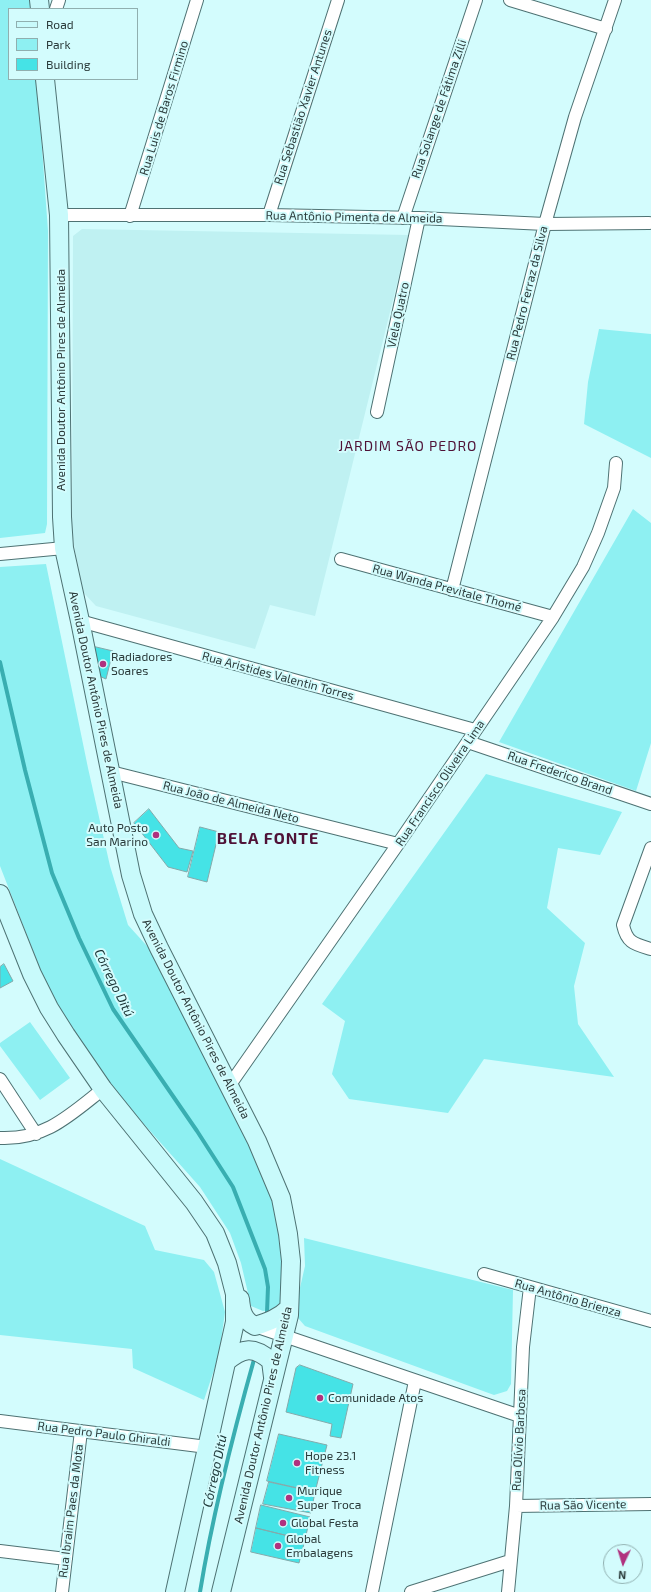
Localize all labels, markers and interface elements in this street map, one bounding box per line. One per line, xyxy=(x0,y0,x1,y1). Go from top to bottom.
legend xyxy=(8,8,138,80)
text: Road xyxy=(46,17,74,31)
street label: Rua Sebastião Xavier Antunes xyxy=(271,28,335,186)
text: Park xyxy=(46,37,71,51)
street label: Rua Solange de Fátima Zilli xyxy=(408,38,470,180)
street label: Rua Luis de Baros Firmino xyxy=(137,39,191,177)
text: Building xyxy=(46,57,90,71)
street label: Rua Antônio Pimenta de Almeida xyxy=(265,208,443,226)
street label: Rua Pedro Ferraz da Silva xyxy=(503,224,551,362)
street label: Avenida Doutor Antônio Pires de Almeida xyxy=(54,269,68,491)
street label: Viela Quatro xyxy=(384,281,412,349)
district label: JARDIM SÃO PEDRO xyxy=(339,438,477,454)
street label: Rua Wanda Previtale Thomé xyxy=(371,561,523,615)
street label: Avenida Doutor Antônio Pires de Almeida xyxy=(66,590,126,810)
street label: Rua Aristides Valentin Torres xyxy=(200,649,356,703)
place label: Radiadores Soares xyxy=(111,650,172,678)
marker: Radiadores Soares xyxy=(98,659,108,669)
street label: Rua Francisco Oliveira Lima xyxy=(392,717,488,849)
street label: Rua Frederico Brand xyxy=(506,748,614,798)
street label: Rua João de Almeida Neto xyxy=(161,778,301,826)
place label: Auto Posto San Marino xyxy=(86,821,148,849)
district label: BELA FONTE xyxy=(217,829,319,849)
marker: Auto Posto San Marino xyxy=(151,830,161,840)
street label: Avenida Doutor Antônio Pires de Almeida xyxy=(139,917,253,1121)
water label: Córrego Ditú xyxy=(91,946,137,1020)
street label: Rua Antônio Brienza xyxy=(513,1276,623,1320)
street label: Avenida Doutor Antônio Pires de Almeida xyxy=(231,1305,295,1525)
street label: Rua Olívio Barbosa xyxy=(509,1389,529,1491)
place label: Comunidade Atos xyxy=(328,1391,423,1405)
marker: Comunidade Atos xyxy=(315,1393,325,1403)
street label: Rua Pedro Paulo Ghiraldi xyxy=(37,1419,171,1449)
water label: Córrego Ditú xyxy=(200,1433,230,1509)
street label: Rua Ibraim Paes da Mota xyxy=(56,1443,86,1579)
place label: Hope 23.1 Fitness xyxy=(305,1449,356,1477)
marker: Hope 23.1 Fitness xyxy=(292,1458,302,1468)
place label: Murique Super Troca xyxy=(297,1484,361,1512)
marker: Murique Super Troca xyxy=(284,1493,294,1503)
street label: Rua São Vicente xyxy=(539,1497,627,1513)
place label: Global Festa xyxy=(291,1516,359,1530)
marker: Global Festa xyxy=(278,1518,288,1528)
place label: Global Embalagens xyxy=(286,1532,353,1560)
marker: Global Embalagens xyxy=(273,1541,283,1551)
north arrow xyxy=(603,1544,643,1584)
text: N xyxy=(618,1569,627,1582)

